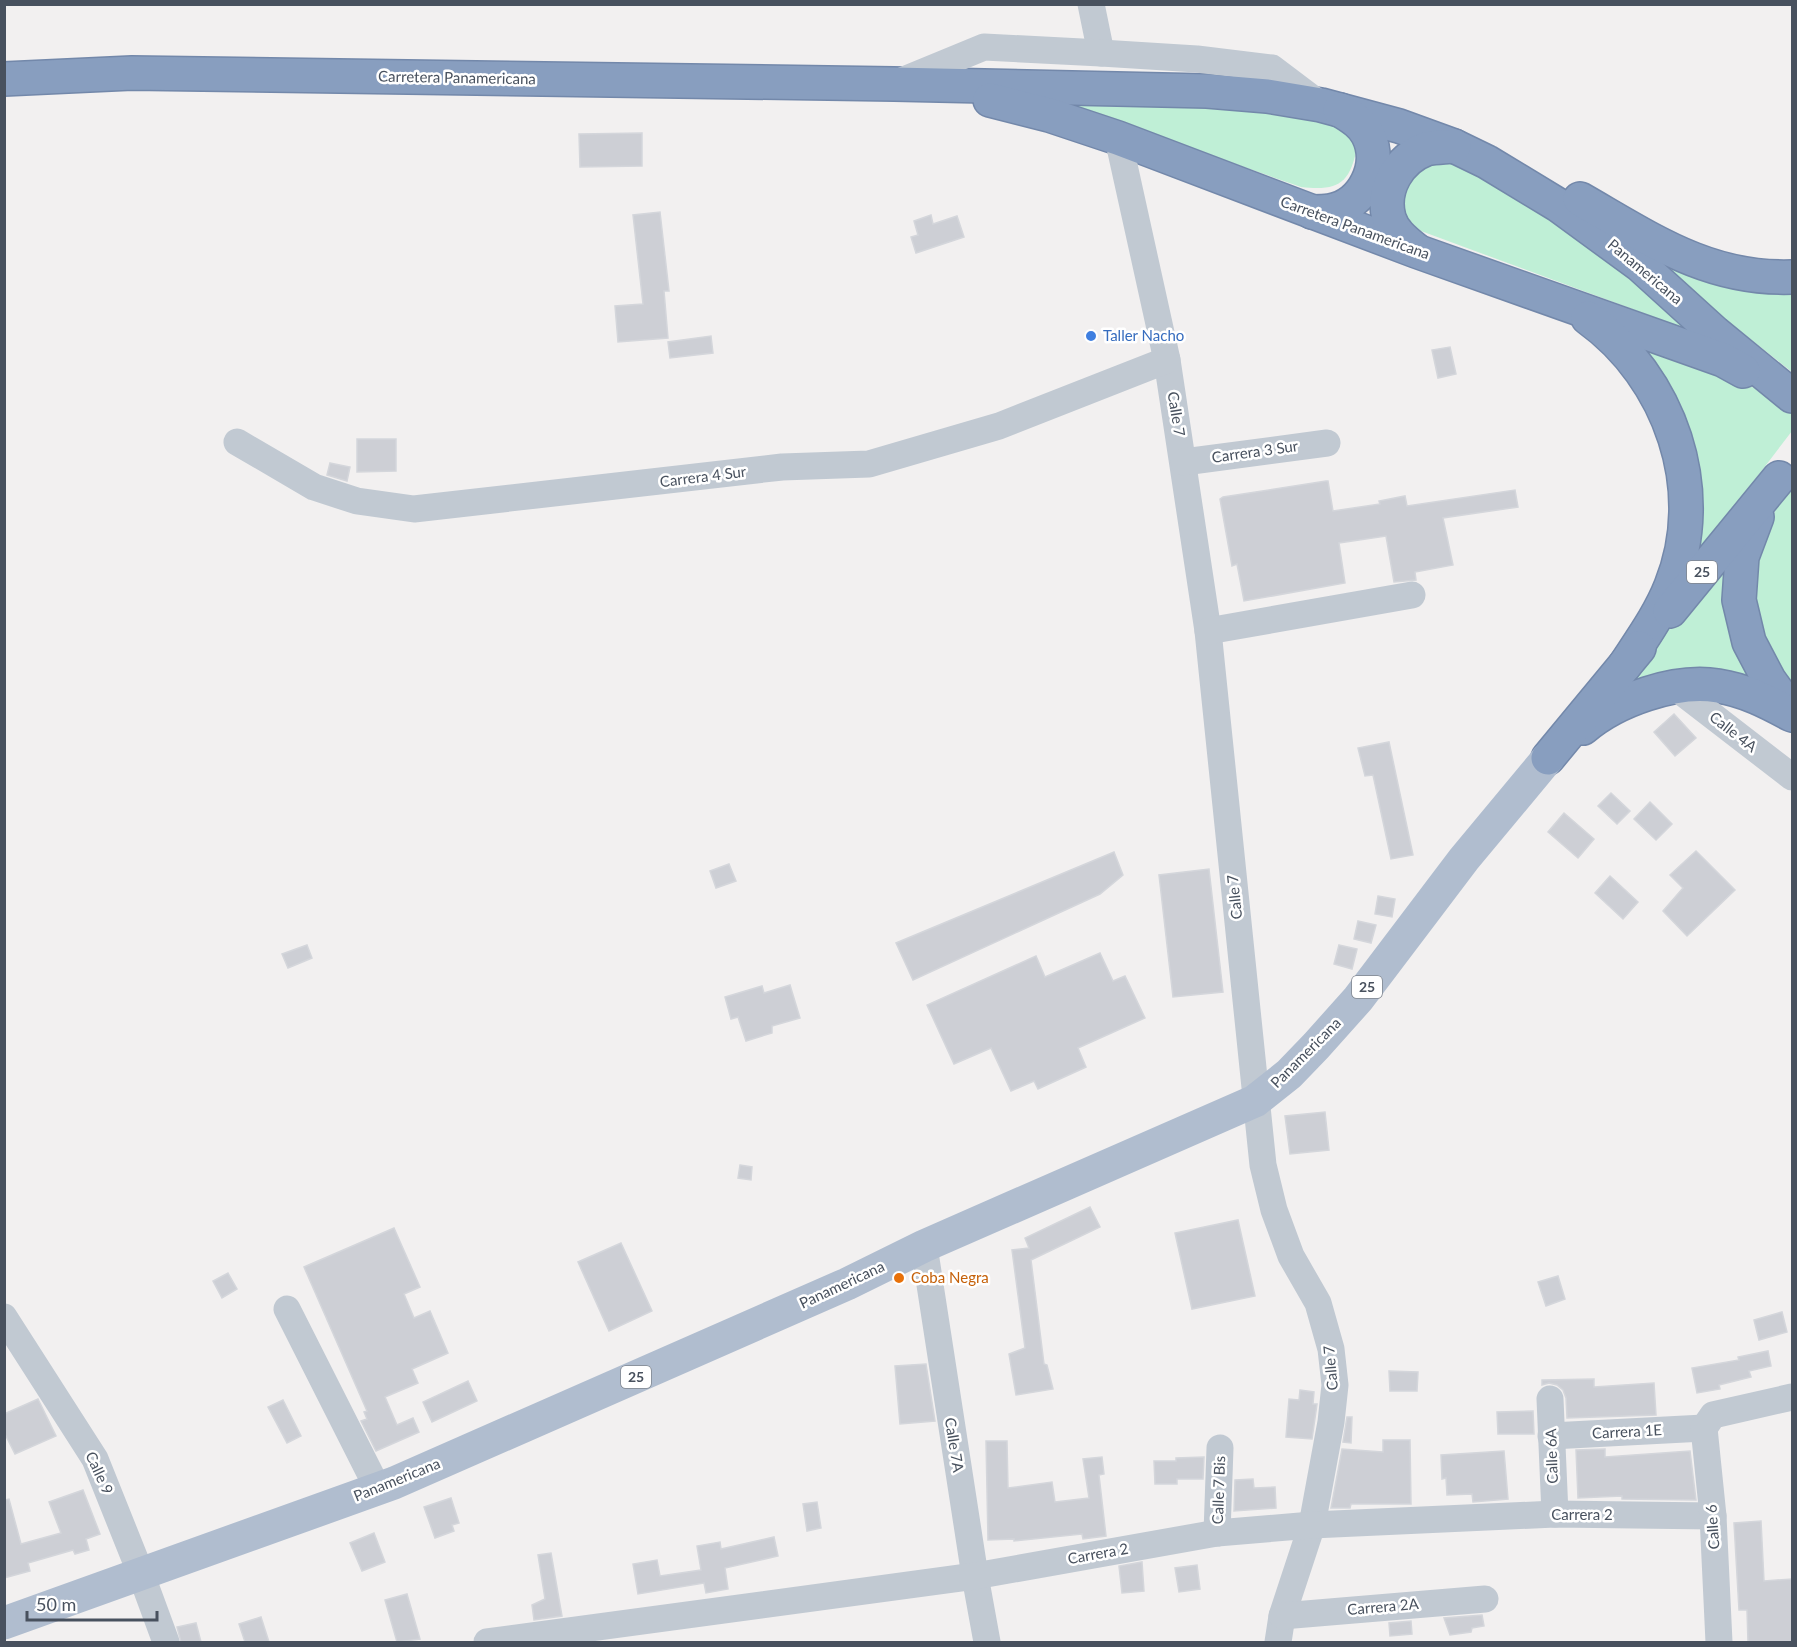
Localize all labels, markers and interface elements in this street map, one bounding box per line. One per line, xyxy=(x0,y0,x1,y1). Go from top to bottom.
street label: Carretera Panamericana xyxy=(378,67,536,87)
street label: Carretera Panamericana xyxy=(1278,192,1432,262)
street label: Panamericana xyxy=(1605,235,1687,308)
place label: Taller Nacho xyxy=(1103,326,1184,344)
marker: Taller Nacho xyxy=(1084,329,1098,343)
street label: Calle 7 xyxy=(1165,390,1189,438)
street label: Carrera 3 Sur xyxy=(1211,436,1300,466)
street label: Carrera 4 Sur xyxy=(659,462,748,490)
road number: 25 xyxy=(1687,561,1717,583)
street label: Calle 4A xyxy=(1706,707,1762,756)
street label: Calle 7 xyxy=(1223,873,1245,920)
road number: 25 xyxy=(1352,976,1382,998)
street label: Panamericana xyxy=(1266,1013,1344,1091)
street label: Panamericana xyxy=(796,1257,887,1312)
place label: Coba Negra xyxy=(911,1268,989,1286)
marker: Coba Negra xyxy=(892,1271,906,1285)
street label: Calle 7 xyxy=(1319,1345,1341,1391)
road number: 25 xyxy=(621,1366,651,1388)
street label: Calle 7A xyxy=(942,1416,968,1474)
street label: Carrera 1E xyxy=(1592,1420,1662,1442)
street label: Calle 6A xyxy=(1541,1427,1561,1484)
street label: Calle 9 xyxy=(82,1448,118,1497)
street label: Panamericana xyxy=(351,1454,443,1505)
street label: Calle 7 Bis xyxy=(1208,1455,1228,1525)
street label: Calle 6 xyxy=(1701,1504,1723,1550)
street label: Carrera 2 xyxy=(1551,1505,1613,1523)
street label: Carrera 2 xyxy=(1066,1539,1130,1567)
scale bar xyxy=(27,1584,158,1622)
text: 50 m xyxy=(36,1593,76,1615)
street label: Carrera 2A xyxy=(1347,1594,1420,1618)

